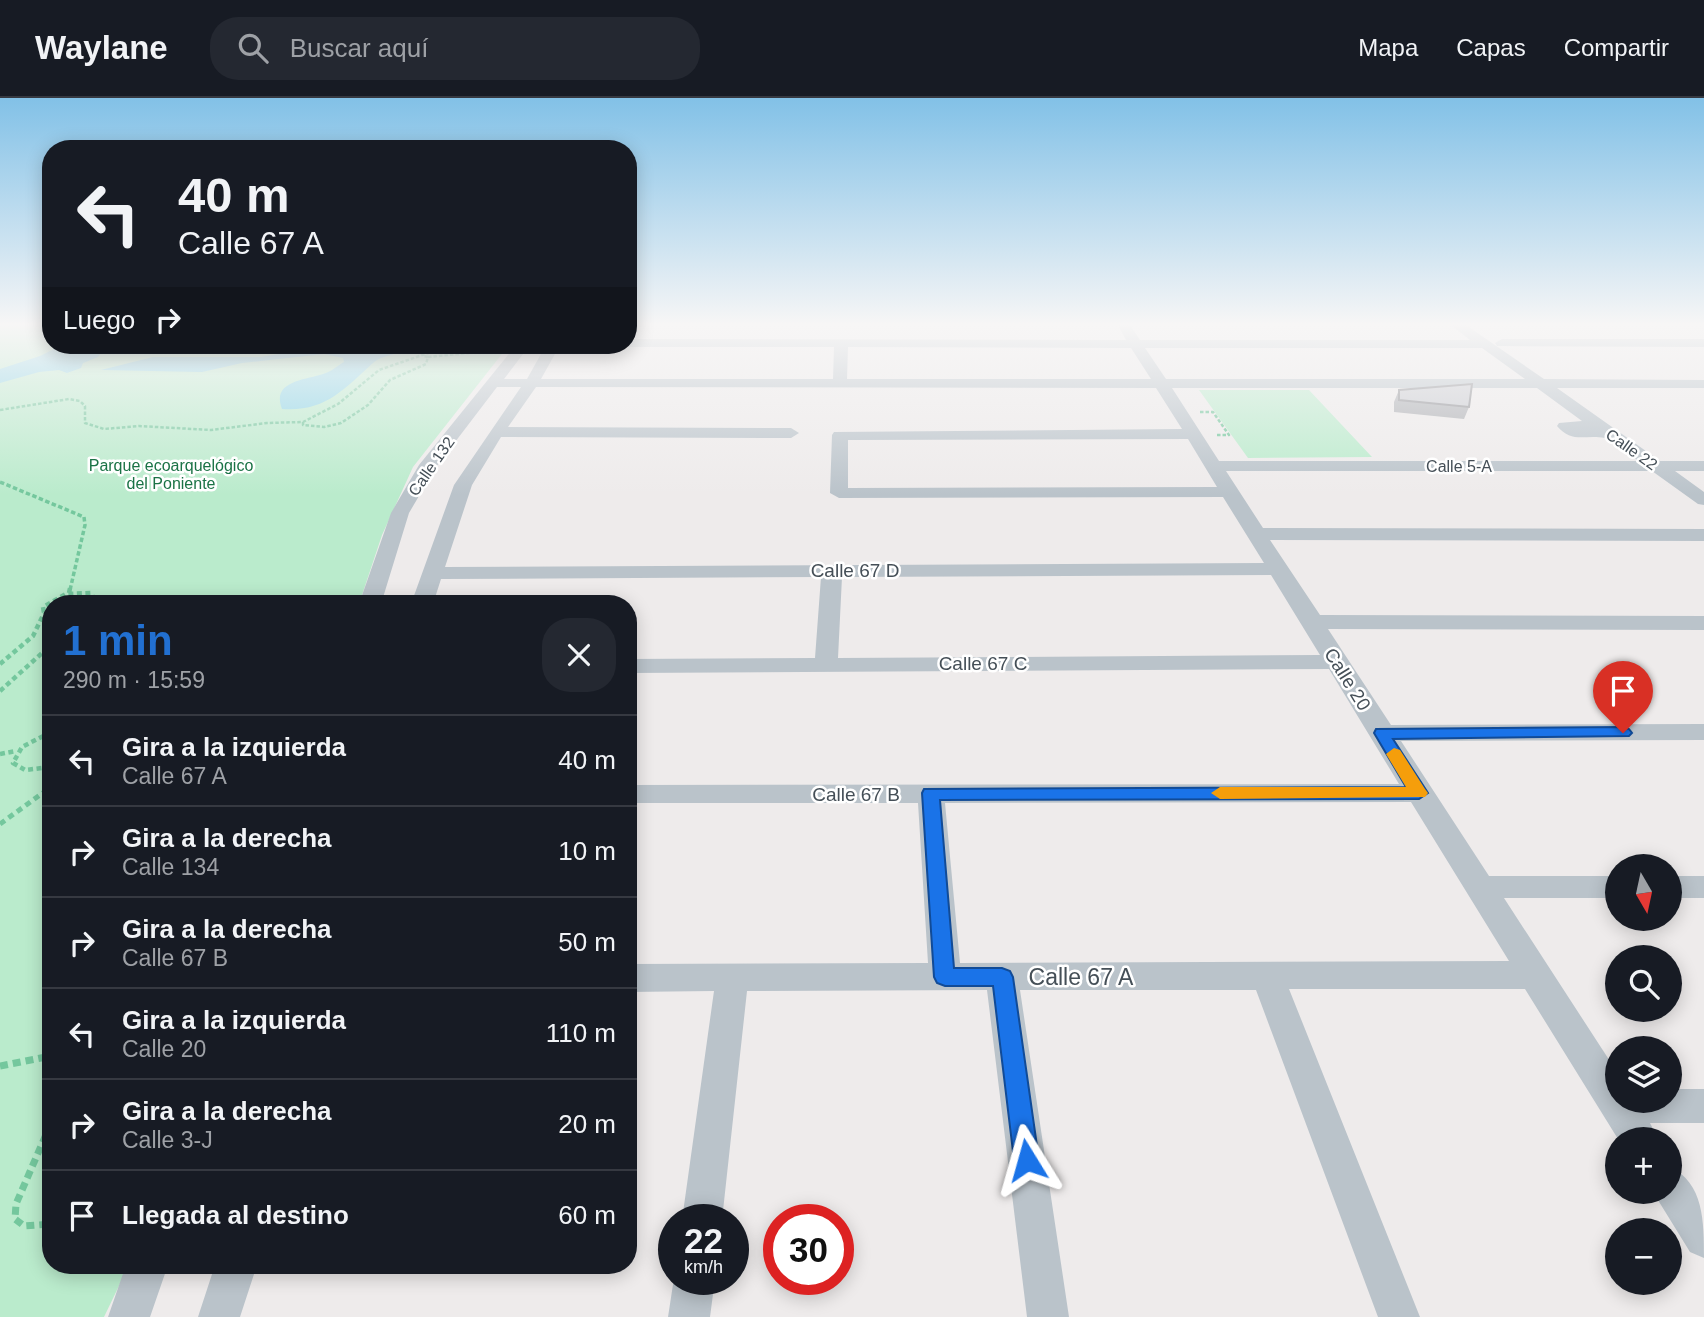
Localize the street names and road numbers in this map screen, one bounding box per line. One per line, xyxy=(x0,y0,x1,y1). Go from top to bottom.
street label: Calle 22 xyxy=(1603,426,1661,473)
street label: Calle 132 xyxy=(405,434,458,499)
street label: Calle 5-A xyxy=(1426,458,1492,475)
street label: Calle 67 D xyxy=(811,560,899,581)
street label: Calle 20 xyxy=(1320,644,1375,714)
street label: Calle 67 C xyxy=(939,653,1027,674)
street label: Calle 67 B xyxy=(812,784,900,805)
street label: Calle 67 A xyxy=(1029,964,1134,990)

